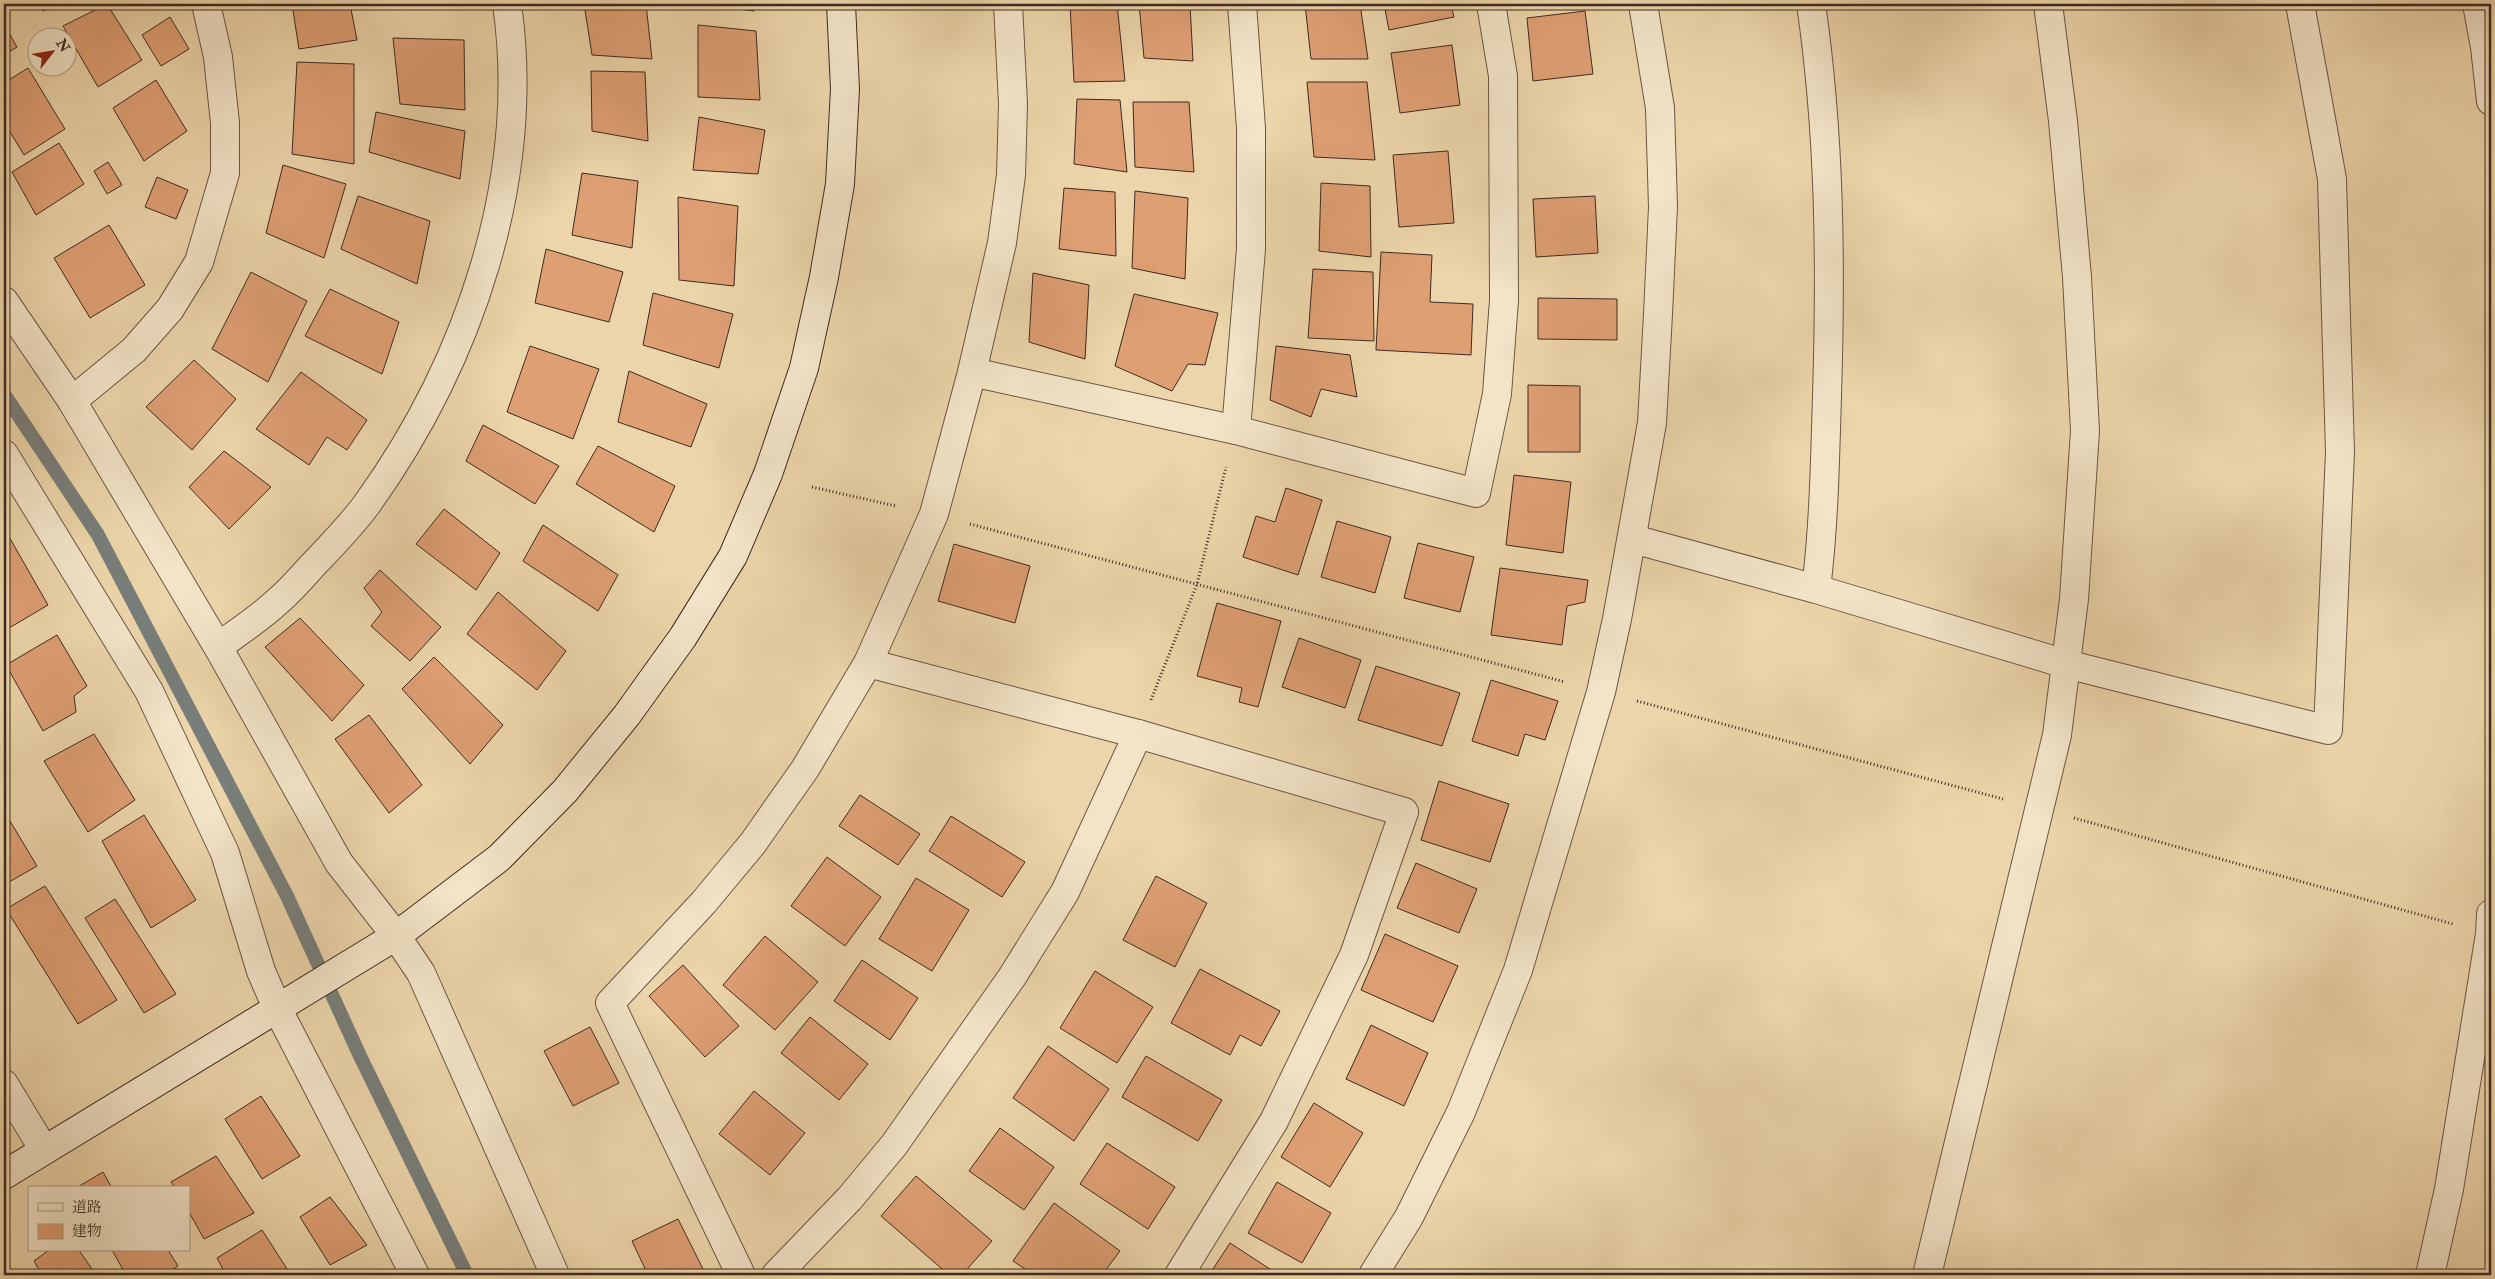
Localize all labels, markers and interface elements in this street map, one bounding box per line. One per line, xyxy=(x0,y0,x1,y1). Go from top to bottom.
north arrow xyxy=(28,28,78,78)
text: N xyxy=(52,35,73,56)
legend xyxy=(28,1186,190,1252)
text: 道路 xyxy=(72,1198,102,1217)
text: 建物 xyxy=(72,1222,102,1241)

